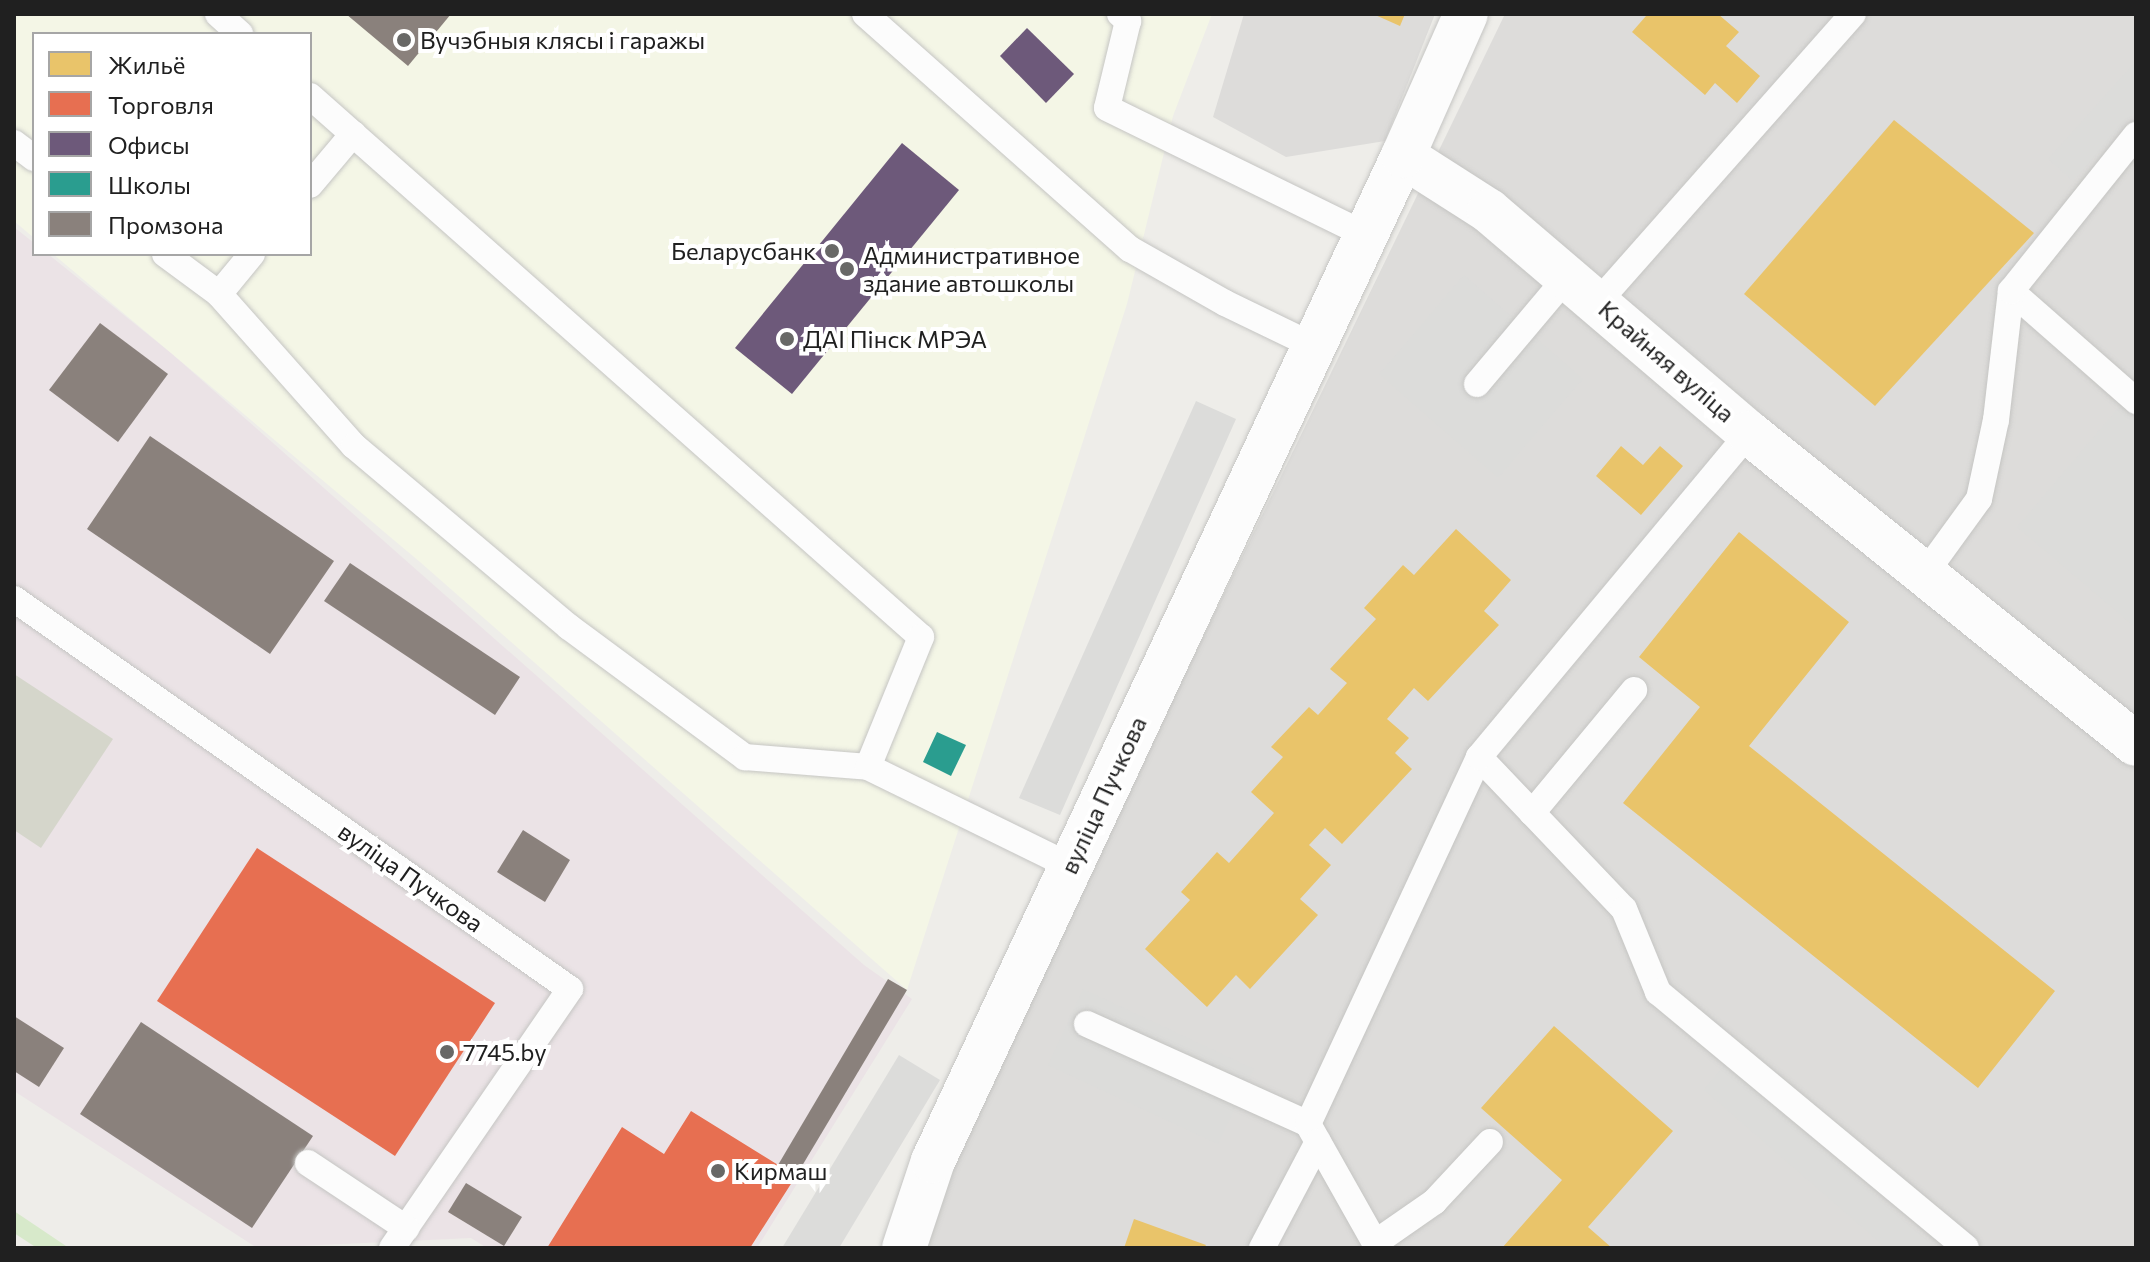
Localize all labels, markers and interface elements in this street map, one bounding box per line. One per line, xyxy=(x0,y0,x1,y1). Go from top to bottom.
place label: Вучэбныя клясы і гаражы xyxy=(420,26,705,54)
marker: Вучэбныя клясы і гаражы xyxy=(395,31,413,49)
legend xyxy=(32,32,312,256)
text: Жильё xyxy=(108,50,185,79)
text: Торговля xyxy=(108,90,214,119)
text: Офисы xyxy=(108,130,190,159)
text: Школы xyxy=(108,170,191,199)
text: Промзона xyxy=(108,210,223,239)
place label: Беларусбанк xyxy=(671,237,816,265)
place label: Административное здание автошколы xyxy=(863,241,1080,297)
marker: Беларусбанк xyxy=(823,242,841,260)
marker: Административное здание автошколы xyxy=(838,260,856,278)
street label: Крайняя вуліца xyxy=(1593,294,1741,428)
place label: ДАІ Пінск МРЭА xyxy=(803,325,987,353)
marker: ДАІ Пінск МРЭА xyxy=(778,330,796,348)
street label: вуліца Пучкова xyxy=(1054,712,1152,878)
street label: вуліца Пучкова xyxy=(333,816,489,938)
place label: 7745.by xyxy=(463,1038,547,1066)
marker: 7745.by xyxy=(438,1043,456,1061)
place label: Кирмаш xyxy=(734,1157,827,1185)
marker: Кирмаш xyxy=(709,1162,727,1180)

